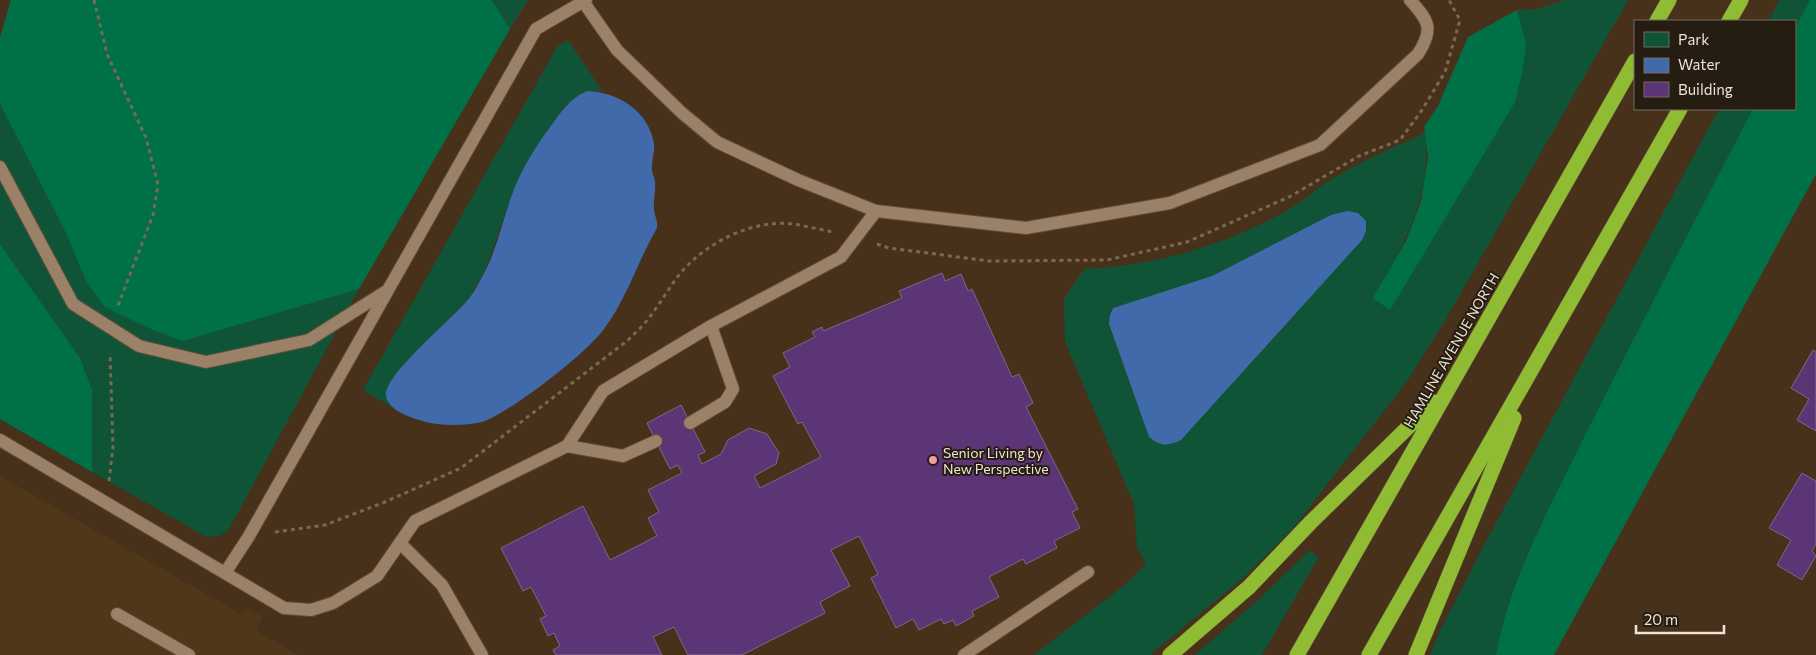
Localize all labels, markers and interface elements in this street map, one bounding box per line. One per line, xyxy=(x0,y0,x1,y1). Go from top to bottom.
legend xyxy=(1634,20,1796,110)
text: Park xyxy=(1678,30,1709,48)
text: Water xyxy=(1678,55,1720,73)
text: Building xyxy=(1678,80,1733,98)
street label: HAMLINE AVENUE NORTH xyxy=(1400,270,1502,430)
place label: Senior Living by New Perspective xyxy=(943,444,1049,477)
marker: Senior Living by New Perspective xyxy=(927,454,939,466)
scale bar xyxy=(1636,602,1724,634)
text: 20 m xyxy=(1644,610,1678,628)

